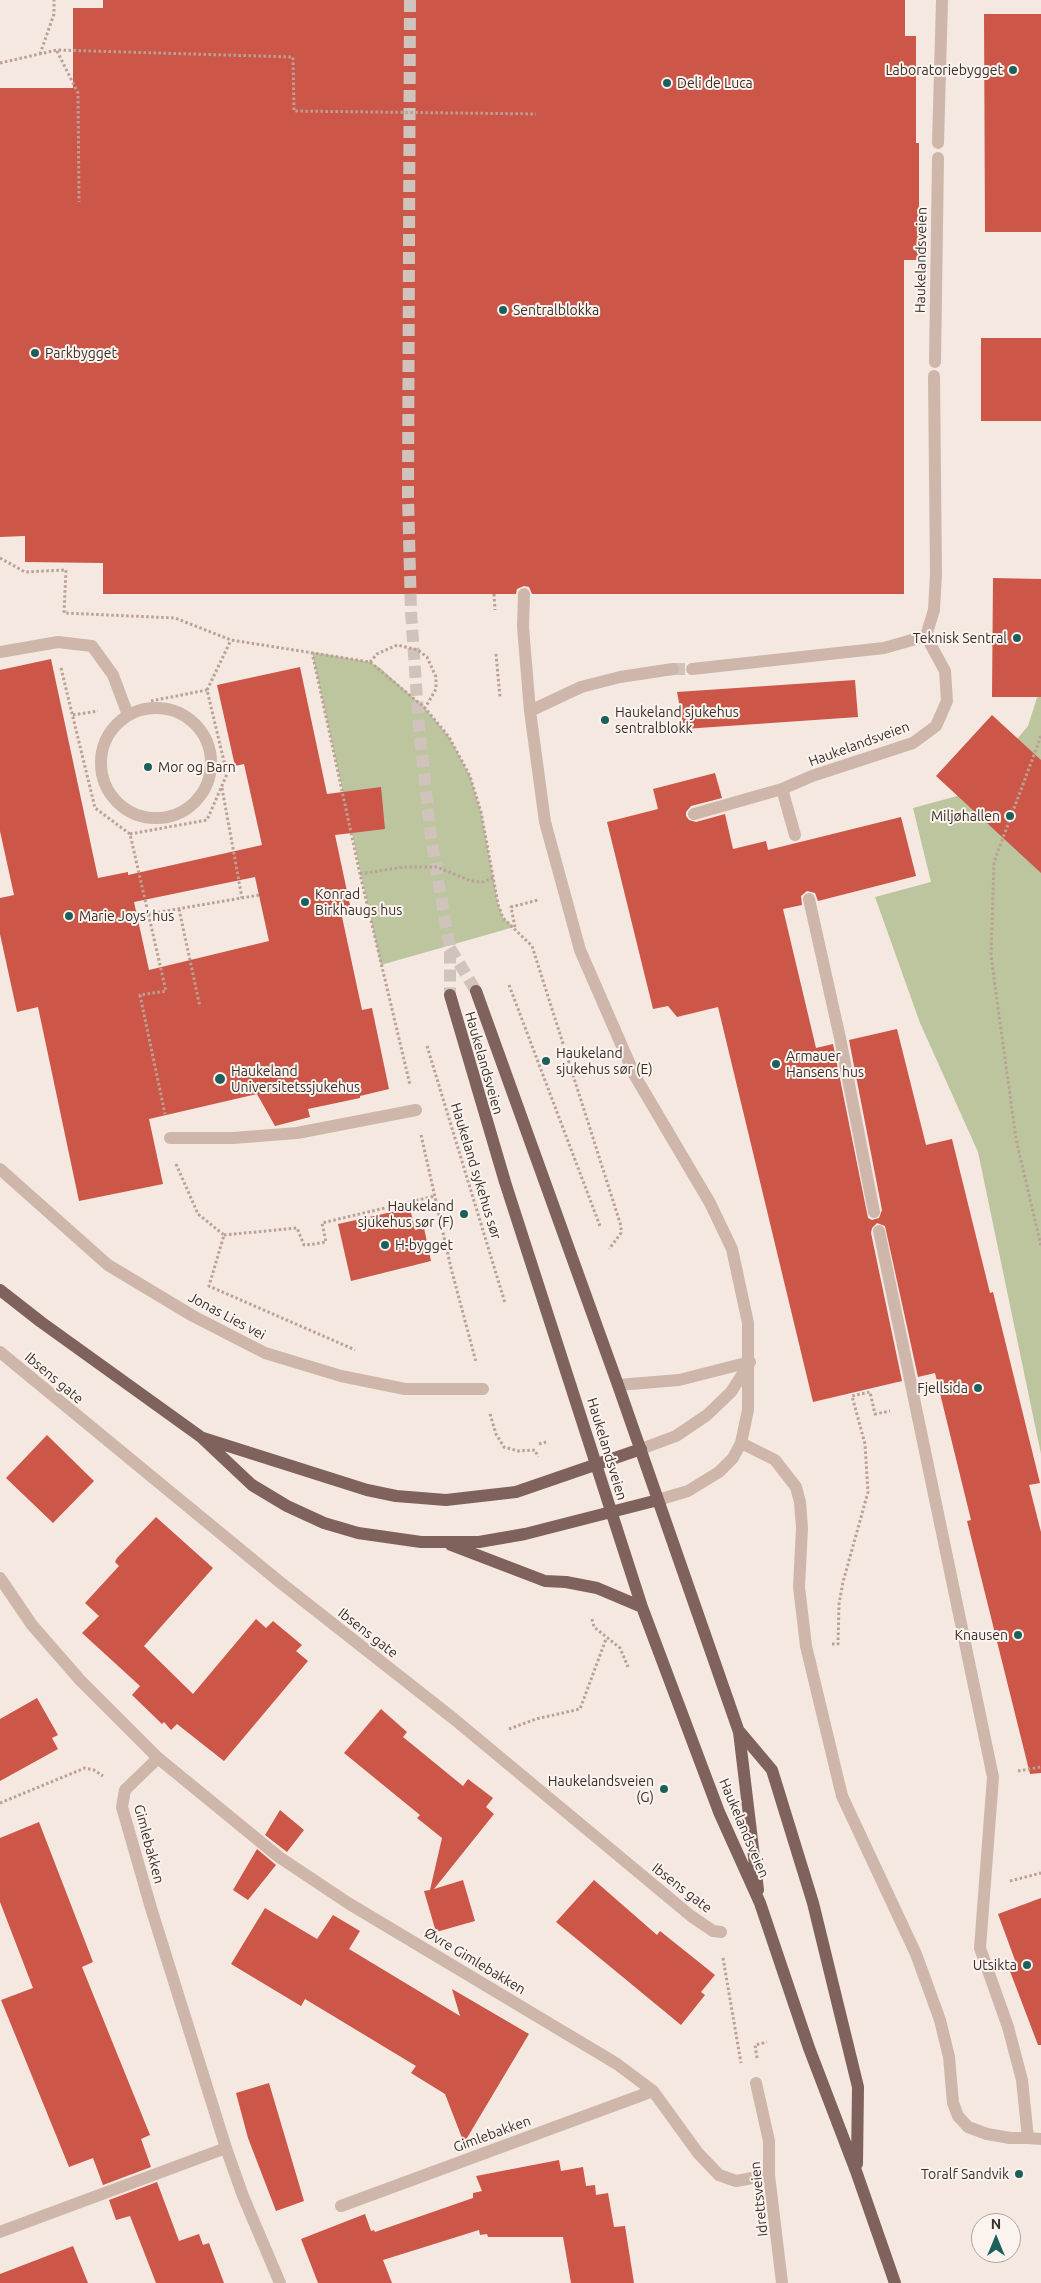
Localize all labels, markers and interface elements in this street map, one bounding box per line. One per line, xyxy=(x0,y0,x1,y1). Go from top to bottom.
place label: Laboratoriebygget xyxy=(885,62,1003,78)
marker: Laboratoriebygget xyxy=(1007,64,1019,76)
place label: Deli de Luca xyxy=(677,75,753,91)
marker: Deli de Luca xyxy=(661,77,673,89)
street label: Haukelandsveien xyxy=(912,207,930,313)
place label: Sentralblokka xyxy=(513,302,599,318)
marker: Sentralblokka xyxy=(497,304,509,316)
place label: Parkbygget xyxy=(45,345,117,361)
marker: Parkbygget xyxy=(29,347,41,359)
place label: Teknisk Sentral xyxy=(913,630,1007,646)
marker: Teknisk Sentral xyxy=(1011,632,1023,644)
place label: Haukeland sjukehus sentralblokk xyxy=(615,704,739,736)
marker: Haukeland sjukehus sentralblokk xyxy=(599,714,611,726)
street label: Haukelandsveien xyxy=(806,718,912,770)
place label: Mor og Barn xyxy=(158,759,236,775)
marker: Mor og Barn xyxy=(142,761,154,773)
place label: Miljøhallen xyxy=(931,808,1000,824)
marker: Miljøhallen xyxy=(1004,810,1016,822)
place label: Konrad Birkhaugs hus xyxy=(315,886,402,919)
marker: Konrad Birkhaugs hus xyxy=(299,896,311,908)
place label: Marie Joys’ hus xyxy=(79,908,174,924)
marker: Marie Joys’ hus xyxy=(63,910,75,922)
street label: Haukelandsveien xyxy=(461,1010,507,1116)
place label: Haukeland sjukehus sør (E) xyxy=(556,1045,653,1078)
place label: Armauer Hansens hus xyxy=(786,1048,864,1080)
marker: Haukeland sjukehus sør (E) xyxy=(540,1055,552,1067)
marker: Armauer Hansens hus xyxy=(770,1058,782,1070)
place label: Haukeland Universitetssjukehus xyxy=(231,1063,360,1096)
marker: Haukeland Universitetssjukehus xyxy=(213,1072,227,1086)
street label: Haukeland sykehus sør xyxy=(447,1101,505,1241)
place label: Haukeland sjukehus sør (F) xyxy=(358,1198,454,1230)
marker: Haukeland sjukehus sør (F) xyxy=(458,1208,470,1220)
place label: H-bygget xyxy=(395,1237,453,1253)
marker: H-bygget xyxy=(379,1239,391,1251)
street label: Jonas Lies vei xyxy=(186,1289,268,1343)
street label: Ibsens gate xyxy=(21,1349,87,1407)
place label: Fjellsida xyxy=(917,1380,968,1396)
marker: Fjellsida xyxy=(972,1382,984,1394)
street label: Haukelandsveien xyxy=(583,1396,631,1502)
street label: Ibsens gate xyxy=(335,1604,401,1662)
place label: Knausen xyxy=(954,1627,1008,1643)
marker: Knausen xyxy=(1012,1629,1024,1641)
place label: Haukelandsveien (G) xyxy=(548,1773,654,1805)
street label: Haukelandsveien xyxy=(715,1776,773,1880)
marker: Haukelandsveien (G) xyxy=(658,1783,670,1795)
street label: Gimlebakken xyxy=(130,1803,168,1885)
street label: Ibsens gate xyxy=(649,1859,715,1917)
street label: Øvre Gimlebakken xyxy=(421,1924,529,1998)
place label: Utsikta xyxy=(973,1957,1017,1973)
marker: Utsikta xyxy=(1021,1959,1033,1971)
street label: Gimlebakken xyxy=(451,2112,533,2156)
street label: Idrettsveien xyxy=(747,2161,771,2237)
place label: Toralf Sandvik xyxy=(921,2166,1009,2182)
marker: Toralf Sandvik xyxy=(1013,2168,1025,2180)
north arrow xyxy=(971,2213,1021,2263)
text: N xyxy=(991,2216,1001,2232)

